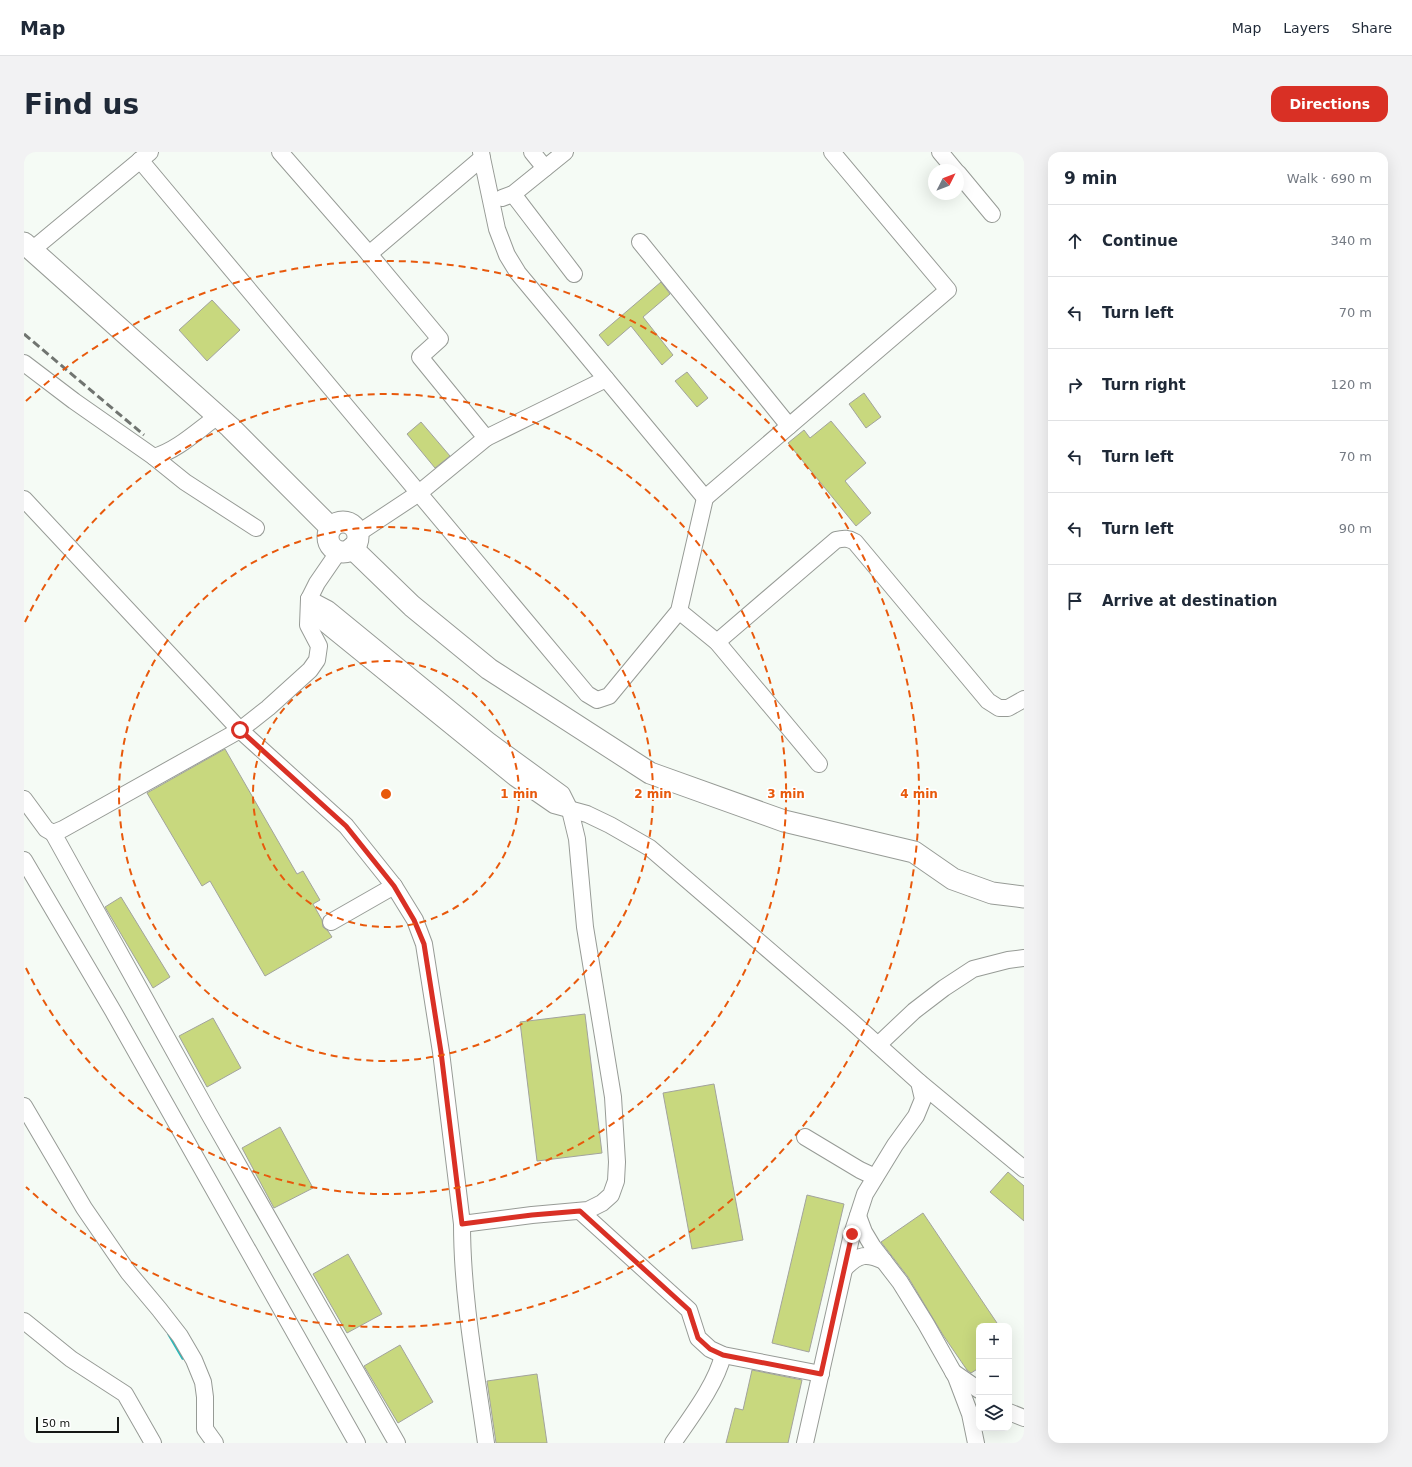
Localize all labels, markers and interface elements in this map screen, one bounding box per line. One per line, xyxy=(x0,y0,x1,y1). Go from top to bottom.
text: Map xyxy=(20,17,65,39)
text: Map xyxy=(1232,20,1261,36)
text: Layers xyxy=(1283,20,1330,36)
text: Share xyxy=(1352,20,1392,36)
button: Directions xyxy=(1271,86,1388,122)
text: Find us xyxy=(24,88,139,121)
north arrow xyxy=(928,164,964,200)
text: 9 min xyxy=(1064,168,1117,188)
text: Walk · 690 m xyxy=(1287,171,1372,186)
icon: ahead xyxy=(1064,230,1086,252)
text: Continue xyxy=(1102,232,1178,250)
text: 340 m xyxy=(1330,233,1372,248)
icon: left xyxy=(1064,302,1086,324)
text: Turn left xyxy=(1102,304,1174,322)
text: 70 m xyxy=(1339,305,1372,320)
icon: right xyxy=(1064,374,1086,396)
text: Turn right xyxy=(1102,376,1186,394)
text: 120 m xyxy=(1330,377,1372,392)
icon: left xyxy=(1064,446,1086,468)
text: Turn left xyxy=(1102,448,1174,466)
text: 70 m xyxy=(1339,449,1372,464)
icon: left xyxy=(1064,518,1086,540)
text: Turn left xyxy=(1102,520,1174,538)
text: 90 m xyxy=(1339,521,1372,536)
icon: arrive xyxy=(1064,590,1086,612)
text: Arrive at destination xyxy=(1102,592,1277,610)
route start xyxy=(231,721,249,739)
centre of rings xyxy=(379,787,393,801)
text: 1 min xyxy=(500,787,538,801)
text: 2 min xyxy=(634,787,672,801)
text: 3 min xyxy=(767,787,805,801)
text: 4 min xyxy=(900,787,938,801)
route end xyxy=(843,1225,861,1243)
map controls xyxy=(976,1323,1012,1431)
button: + xyxy=(976,1323,1012,1359)
button: − xyxy=(976,1359,1012,1395)
button: layers xyxy=(976,1395,1012,1431)
scale bar xyxy=(36,1415,119,1434)
text: 50 m xyxy=(42,1417,70,1430)

